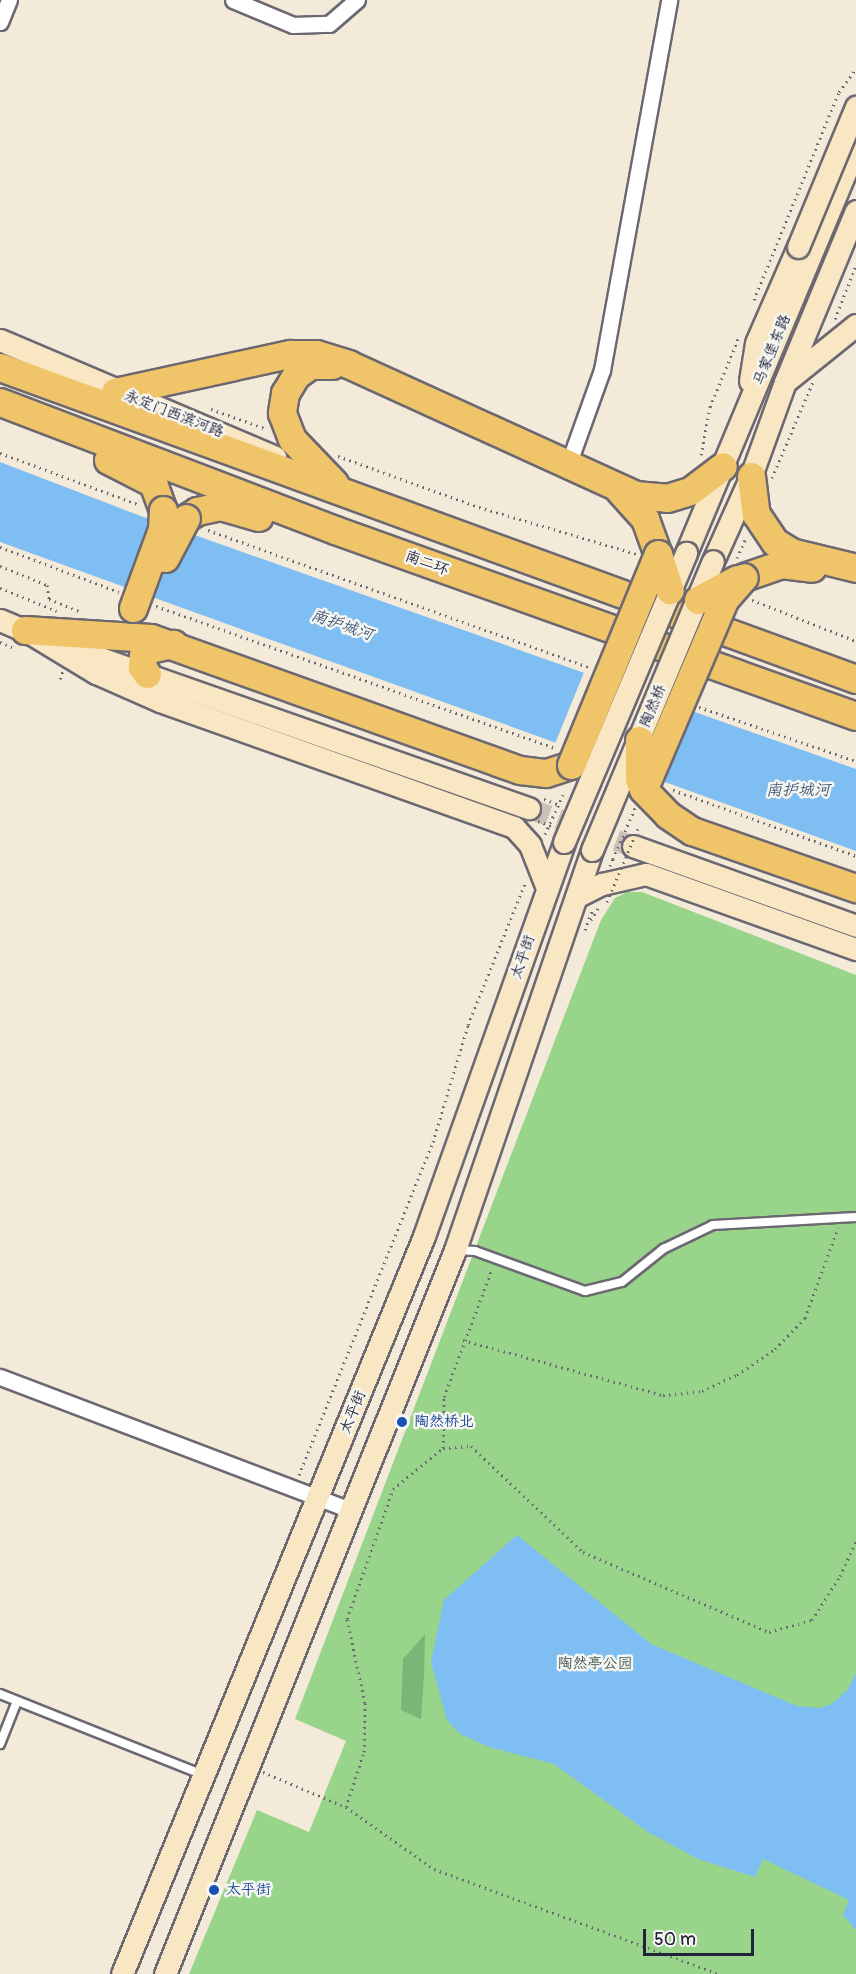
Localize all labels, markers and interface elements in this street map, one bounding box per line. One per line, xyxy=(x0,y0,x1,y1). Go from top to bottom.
street label: 马家堡东路 xyxy=(750,312,794,388)
street label: 永定门西滨河路 xyxy=(122,387,226,441)
street label: 南二环 xyxy=(403,547,451,579)
water label: 南护城河 xyxy=(309,606,375,644)
street label: 陶然桥 xyxy=(636,682,670,730)
water label: 南护城河 xyxy=(766,780,830,800)
street label: 太平街 xyxy=(507,933,539,981)
street label: 太平街 xyxy=(336,1388,370,1436)
place label: 陶然桥北 xyxy=(414,1413,474,1431)
marker: 陶然桥北 xyxy=(395,1415,409,1429)
park label: 陶然亭公园 xyxy=(558,1655,632,1673)
place label: 太平街 xyxy=(226,1881,271,1899)
marker: 太平街 xyxy=(207,1883,221,1897)
scale bar xyxy=(646,1917,757,1955)
text: 50 m xyxy=(654,1928,696,1951)

